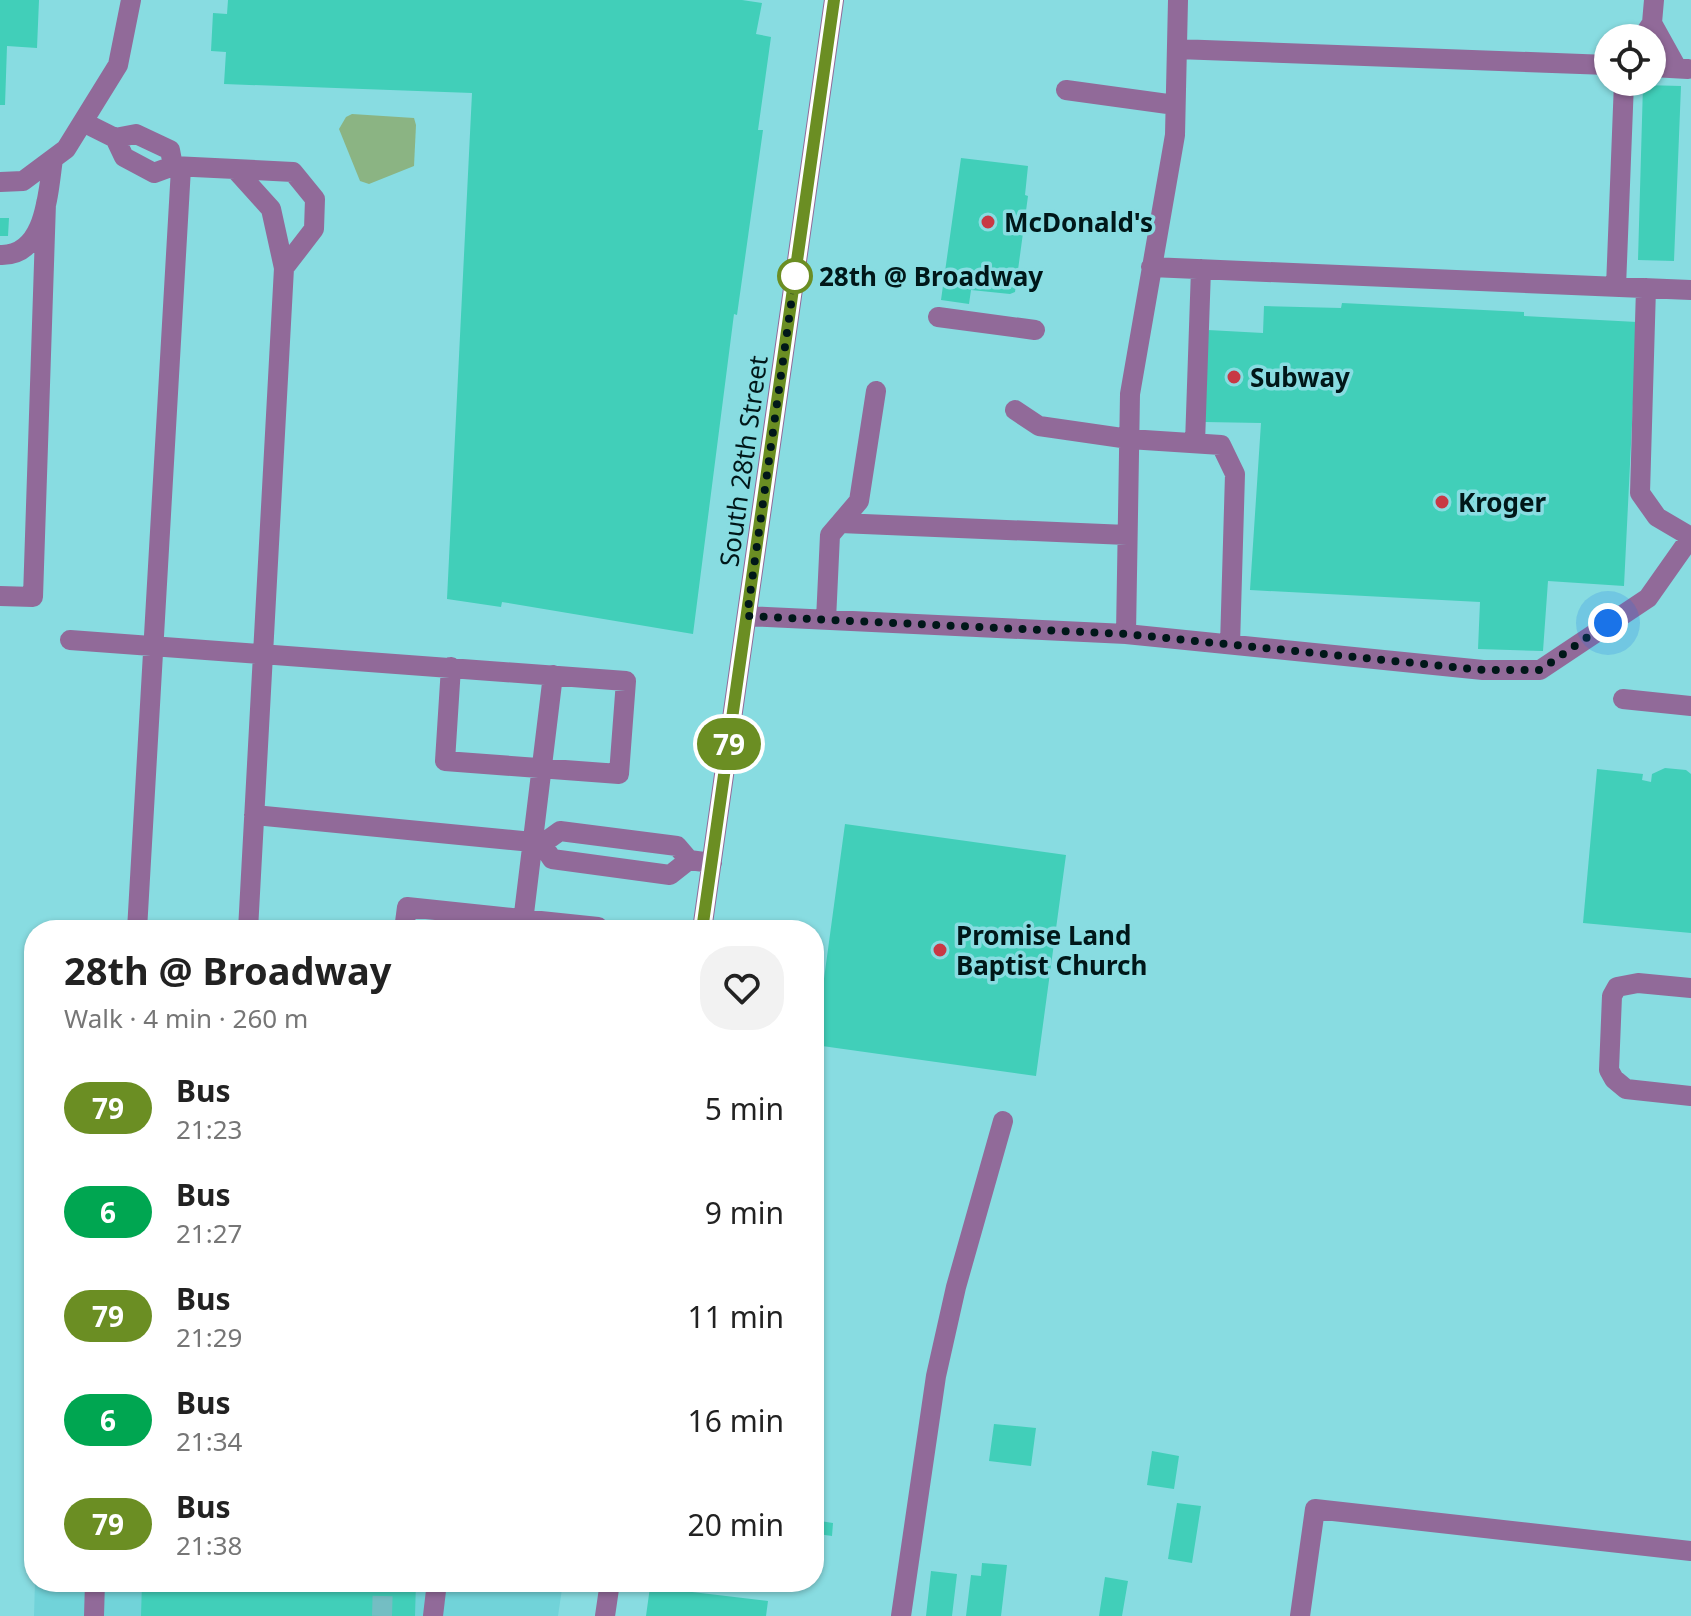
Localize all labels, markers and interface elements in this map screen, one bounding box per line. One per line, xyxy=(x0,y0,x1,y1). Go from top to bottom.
map controls xyxy=(1594,24,1666,96)
button: locate xyxy=(1594,24,1666,96)
place label: McDonald's xyxy=(1004,204,1153,240)
marker: McDonald's xyxy=(979,213,997,231)
place label: 28th @ Broadway xyxy=(819,258,1043,294)
marker: 28th @ Broadway xyxy=(778,259,812,293)
street label: South 28th Street xyxy=(710,353,776,569)
place label: Subway xyxy=(1250,359,1350,395)
marker: Subway xyxy=(1225,368,1243,386)
place label: Kroger xyxy=(1458,484,1547,520)
marker: Kroger xyxy=(1433,493,1451,511)
your location xyxy=(1588,603,1628,643)
line badge: 79 xyxy=(693,718,765,770)
text: 79 xyxy=(713,725,745,763)
place label: Promise Land Baptist Church xyxy=(956,917,1147,983)
marker: Promise Land Baptist Church xyxy=(931,941,949,959)
text: 28th @ Broadway xyxy=(64,944,392,996)
button: heart xyxy=(700,946,784,1030)
text: Walk · 4 min · 260 m xyxy=(64,1000,308,1036)
text: Bus xyxy=(176,1070,231,1111)
text: 5 min xyxy=(705,1088,784,1129)
text: 79 xyxy=(92,1089,124,1127)
text: 21:23 xyxy=(176,1111,242,1147)
text: Bus xyxy=(176,1174,231,1215)
text: 9 min xyxy=(705,1192,784,1233)
text: 6 xyxy=(100,1193,116,1231)
text: 21:27 xyxy=(176,1215,242,1251)
text: Bus xyxy=(176,1278,231,1319)
text: 11 min xyxy=(688,1296,784,1337)
text: 79 xyxy=(92,1297,124,1335)
text: 21:29 xyxy=(176,1319,242,1355)
text: Bus xyxy=(176,1382,231,1423)
text: 16 min xyxy=(688,1400,784,1441)
text: 6 xyxy=(100,1401,116,1439)
text: 21:34 xyxy=(176,1423,242,1459)
text: Bus xyxy=(176,1486,231,1527)
text: 20 min xyxy=(688,1504,784,1545)
text: 79 xyxy=(92,1505,124,1543)
text: 21:38 xyxy=(176,1527,242,1563)

